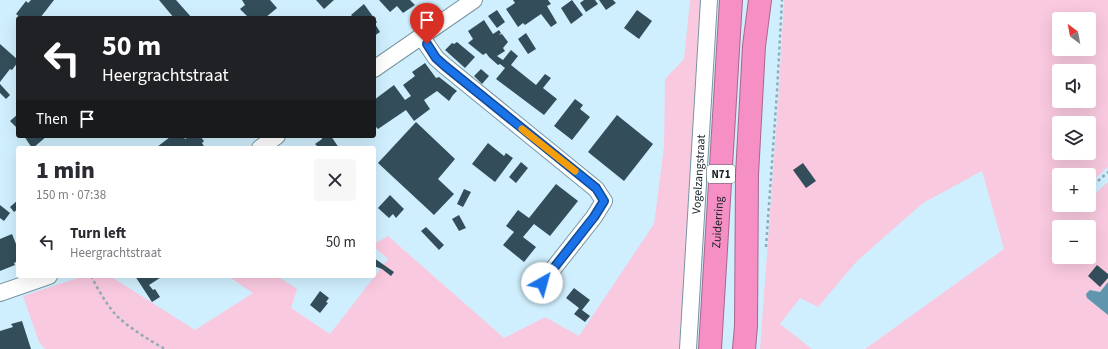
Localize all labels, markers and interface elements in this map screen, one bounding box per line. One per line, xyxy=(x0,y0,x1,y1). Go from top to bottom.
pin xyxy=(410,3,444,44)
icon: arrive xyxy=(416,9,438,31)
north arrow xyxy=(1052,12,1096,56)
map controls xyxy=(1052,12,1096,264)
text: 50 m xyxy=(102,26,161,66)
icon: left xyxy=(36,32,88,84)
text: Heergrachtstraat xyxy=(102,63,229,88)
button: sound xyxy=(1052,64,1096,108)
icon: arrive xyxy=(76,108,98,130)
text: Then xyxy=(36,109,68,130)
button: layers xyxy=(1052,116,1096,160)
street label: Vogelzangstraat xyxy=(688,134,709,215)
text: 1 min xyxy=(36,153,95,188)
button: close xyxy=(314,159,356,201)
road number: N71 xyxy=(707,165,735,183)
button: + xyxy=(1052,168,1096,212)
text: 150 m · 07:38 xyxy=(36,186,106,204)
street label: Zuiderring xyxy=(708,196,728,249)
button: − xyxy=(1052,220,1096,264)
text: Turn left xyxy=(70,223,126,244)
icon: left xyxy=(36,231,58,253)
text: 50 m xyxy=(326,232,356,253)
text: Heergrachtstraat xyxy=(70,244,161,262)
position arrow xyxy=(521,262,563,304)

